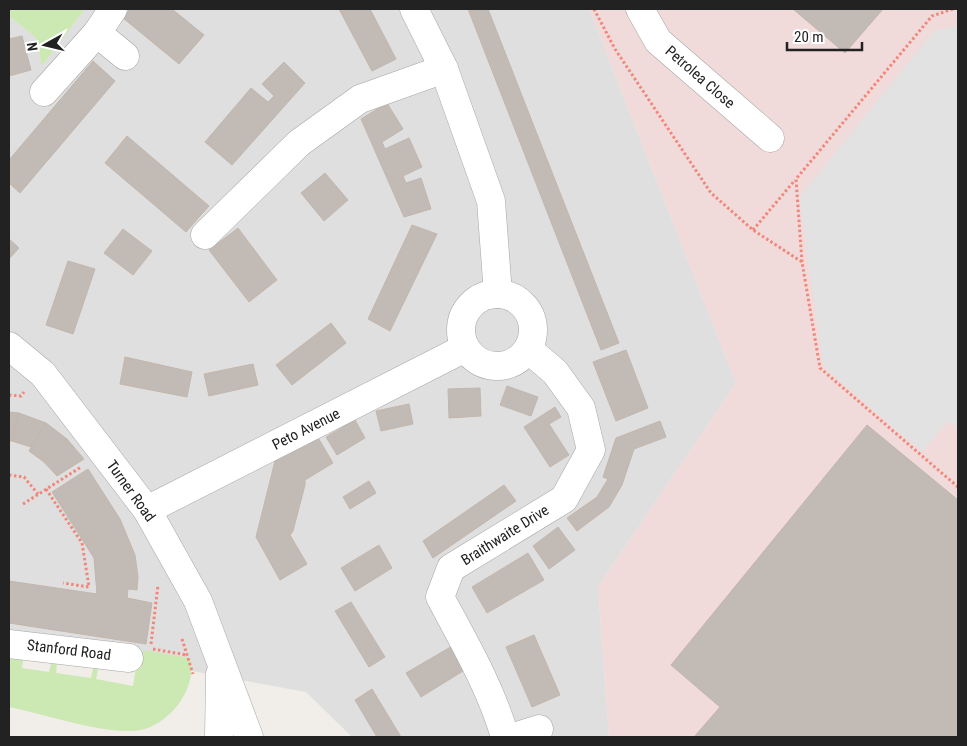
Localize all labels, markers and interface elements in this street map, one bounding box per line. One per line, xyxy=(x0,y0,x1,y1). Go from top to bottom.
north arrow xyxy=(20,20,70,70)
scale bar xyxy=(787,20,862,52)
text: 20 m xyxy=(794,28,824,46)
text: N xyxy=(24,41,41,52)
street label: Petrolea Close xyxy=(662,42,738,112)
street label: Peto Avenue xyxy=(269,404,343,454)
street label: Turner Road xyxy=(103,457,159,525)
street label: Braithwaite Drive xyxy=(458,501,552,569)
street label: Stanford Road xyxy=(26,636,112,664)

